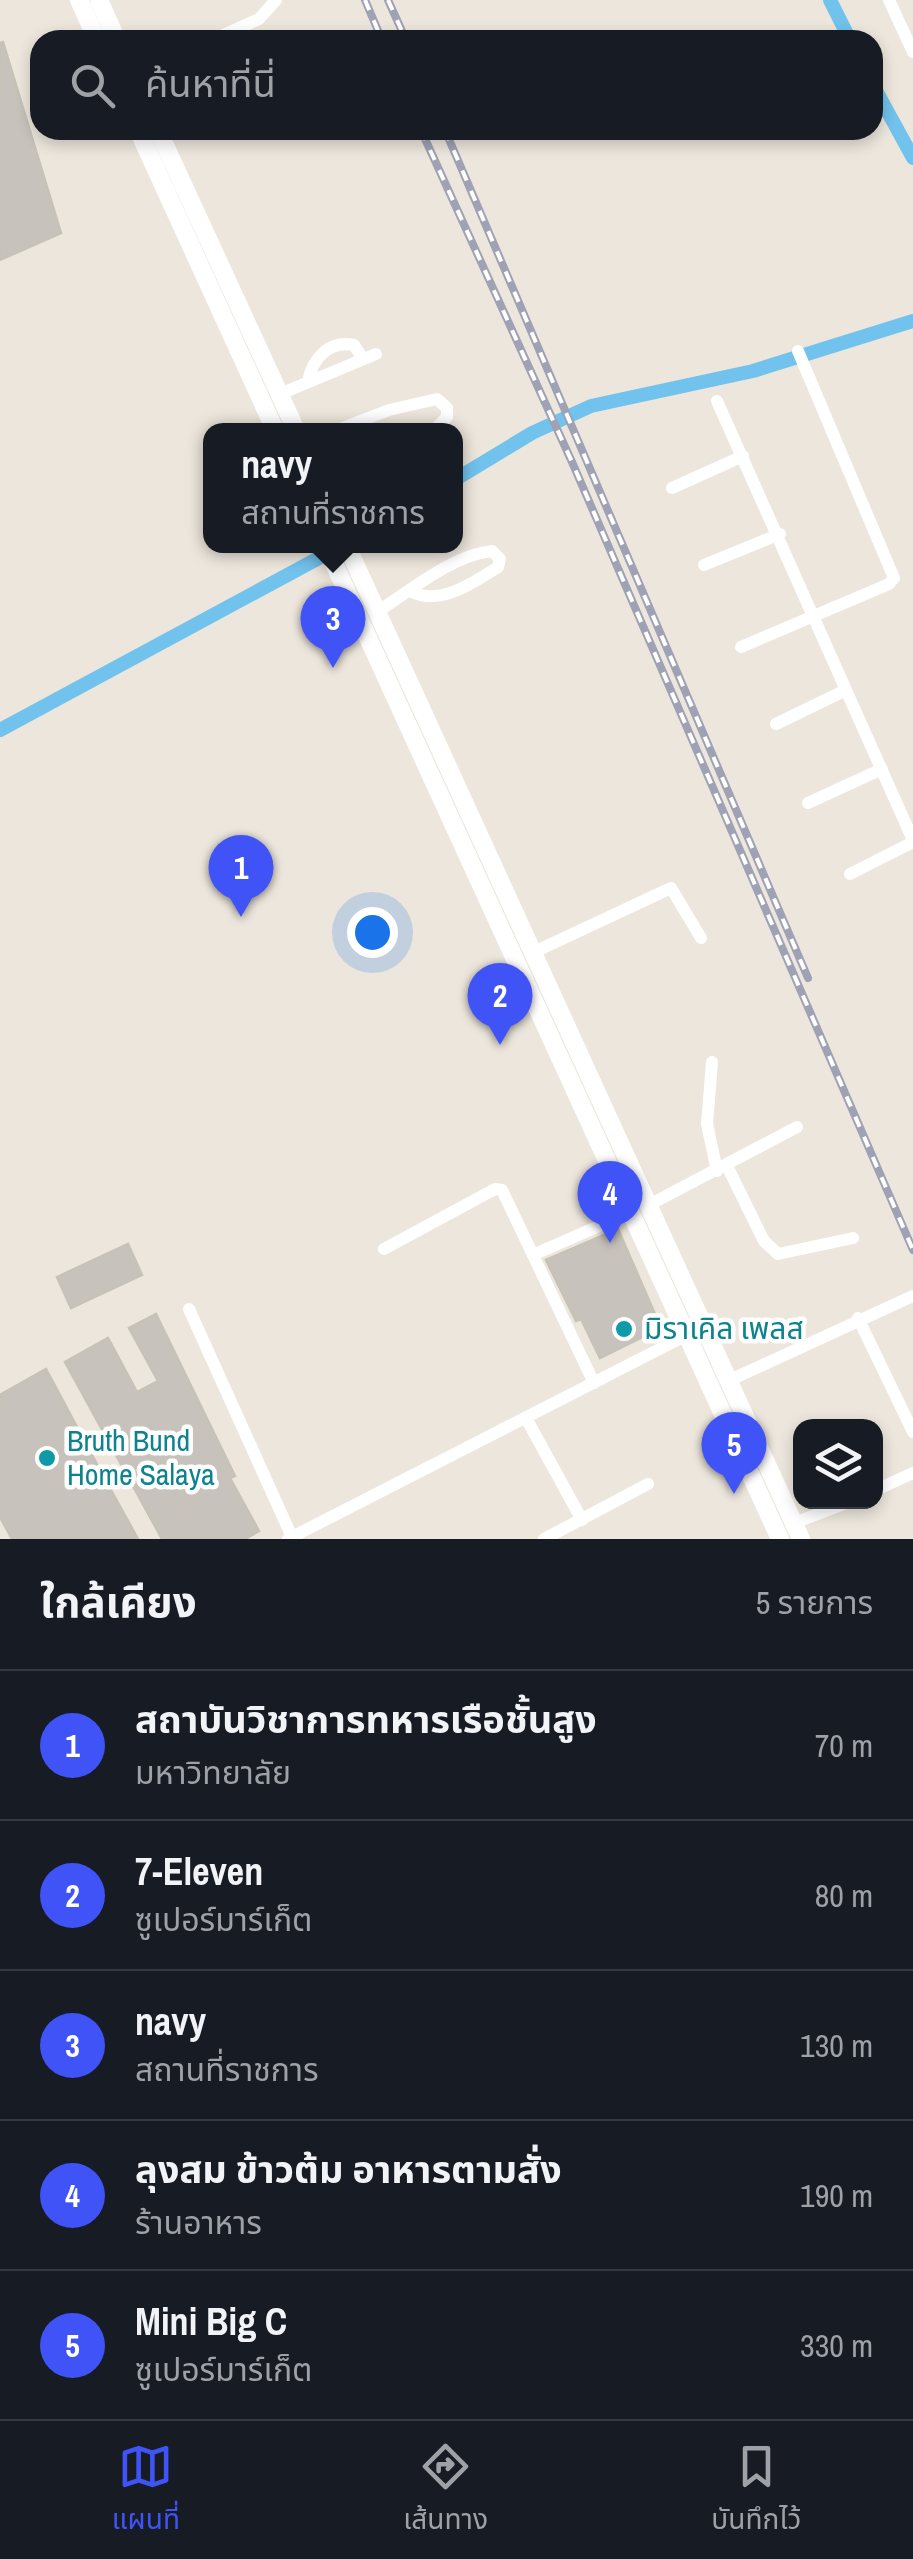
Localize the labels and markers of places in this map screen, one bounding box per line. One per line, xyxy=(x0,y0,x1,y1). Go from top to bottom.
pin: 3 xyxy=(300,586,366,668)
pin: 1 xyxy=(208,834,274,917)
pin: 2 xyxy=(468,962,532,1045)
pin: 4 xyxy=(578,1160,642,1243)
place label: มิราเคิล เพลส xyxy=(644,1308,804,1348)
marker: มิราเคิล เพลส xyxy=(613,1318,635,1340)
pin: 5 xyxy=(702,1412,766,1494)
place label: Bruth Bund Home Salaya xyxy=(67,1420,215,1494)
marker: Bruth Bund Home Salaya xyxy=(36,1447,58,1469)

